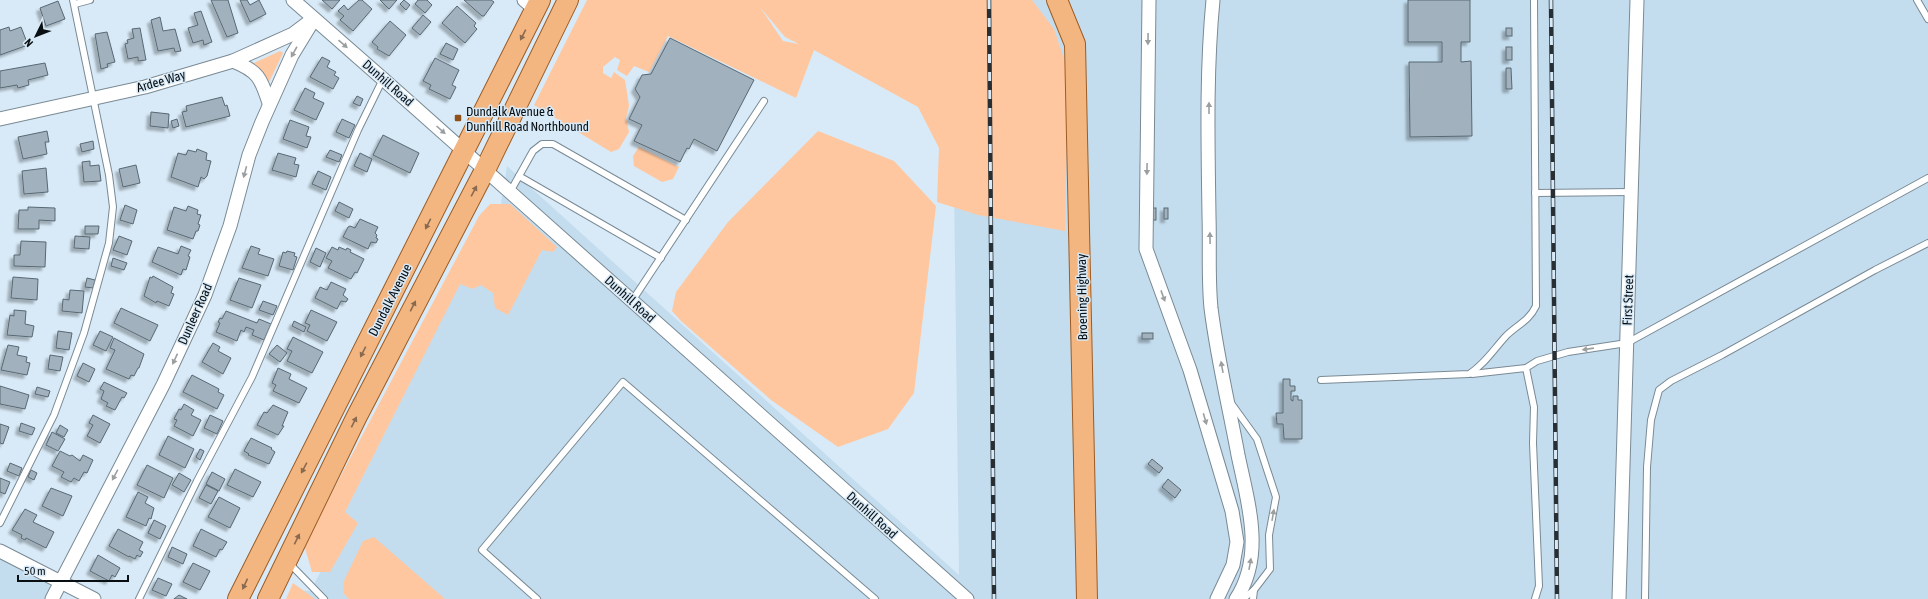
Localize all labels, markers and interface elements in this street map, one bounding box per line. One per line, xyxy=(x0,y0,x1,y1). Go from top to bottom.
north arrow xyxy=(16,16,56,56)
one-way arrow xyxy=(520,29,526,41)
one-way arrow xyxy=(1145,33,1151,46)
text: N xyxy=(22,36,35,49)
one-way arrow xyxy=(338,39,348,49)
one-way arrow xyxy=(291,46,297,58)
street label: Dunhill Road xyxy=(359,57,417,109)
street label: Ardee Way xyxy=(135,67,188,95)
one-way arrow xyxy=(1206,101,1212,114)
place label: Dundalk Avenue & Dunhill Road Northbound xyxy=(466,104,589,134)
marker: Dundalk Avenue & Dunhill Road Northbound xyxy=(453,113,463,123)
one-way arrow xyxy=(436,125,445,134)
one-way arrow xyxy=(1144,163,1150,176)
one-way arrow xyxy=(241,166,247,178)
one-way arrow xyxy=(470,185,477,197)
one-way arrow xyxy=(425,218,431,230)
one-way arrow xyxy=(1207,231,1213,244)
street label: Broening Highway xyxy=(1074,253,1090,340)
street label: Dundalk Avenue xyxy=(365,261,415,339)
street label: Dunhill Road xyxy=(602,272,658,326)
street label: First Street xyxy=(1620,274,1636,326)
street label: Dunleer Road xyxy=(175,281,215,347)
one-way arrow xyxy=(1161,290,1167,302)
one-way arrow xyxy=(410,301,417,312)
one-way arrow xyxy=(1582,346,1595,352)
one-way arrow xyxy=(360,347,366,358)
one-way arrow xyxy=(172,353,178,365)
one-way arrow xyxy=(1218,361,1224,373)
one-way arrow xyxy=(1202,413,1208,425)
one-way arrow xyxy=(351,416,357,428)
one-way arrow xyxy=(301,462,307,474)
one-way arrow xyxy=(112,469,119,481)
street label: Dunhill Road xyxy=(844,488,900,542)
one-way arrow xyxy=(1270,509,1276,521)
one-way arrow xyxy=(294,533,300,545)
scale bar xyxy=(18,557,128,583)
one-way arrow xyxy=(1248,557,1254,570)
text: 50 m xyxy=(24,564,46,578)
one-way arrow xyxy=(242,578,248,590)

